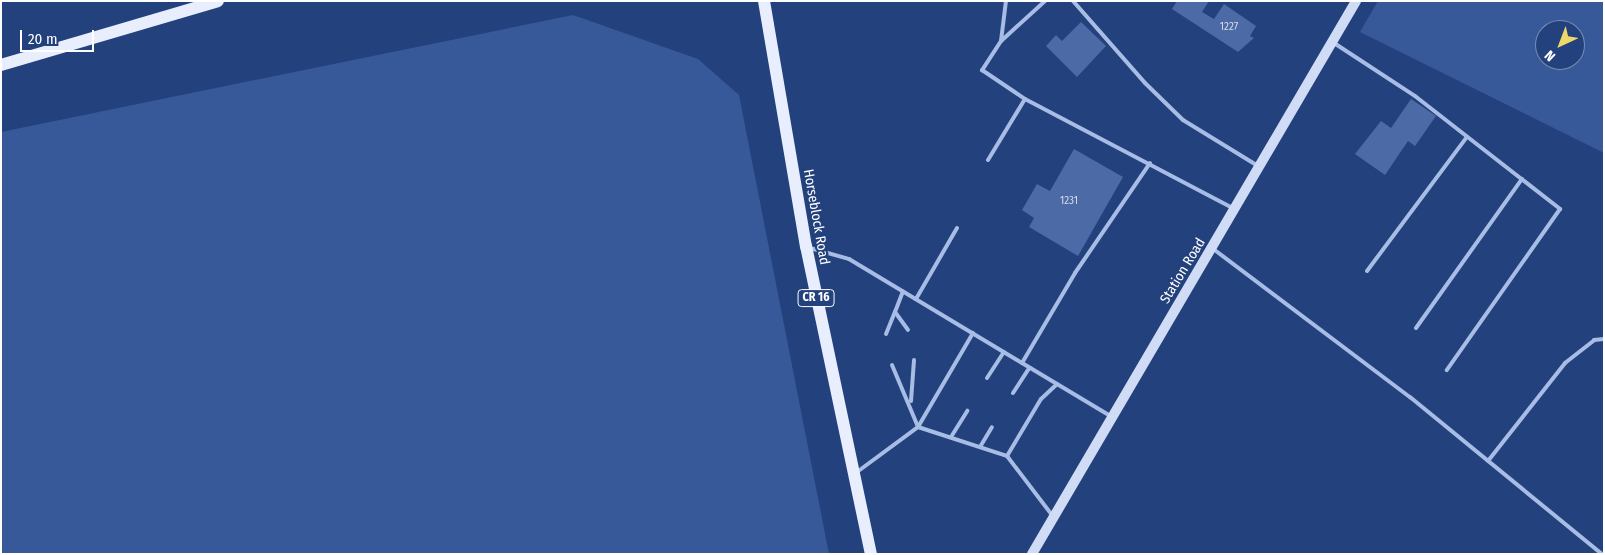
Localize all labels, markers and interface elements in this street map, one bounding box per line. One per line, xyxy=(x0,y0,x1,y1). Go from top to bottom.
scale bar xyxy=(22,20,96,52)
house number: 1227 xyxy=(1220,20,1238,34)
north arrow xyxy=(1535,20,1585,70)
text: 20 m xyxy=(28,30,58,48)
text: N xyxy=(1541,47,1559,65)
street label: Horseblock Road xyxy=(799,168,833,266)
house number: 1231 xyxy=(1060,194,1078,208)
street label: Station Road xyxy=(1157,235,1209,307)
road number: CR 16 xyxy=(797,288,835,308)

